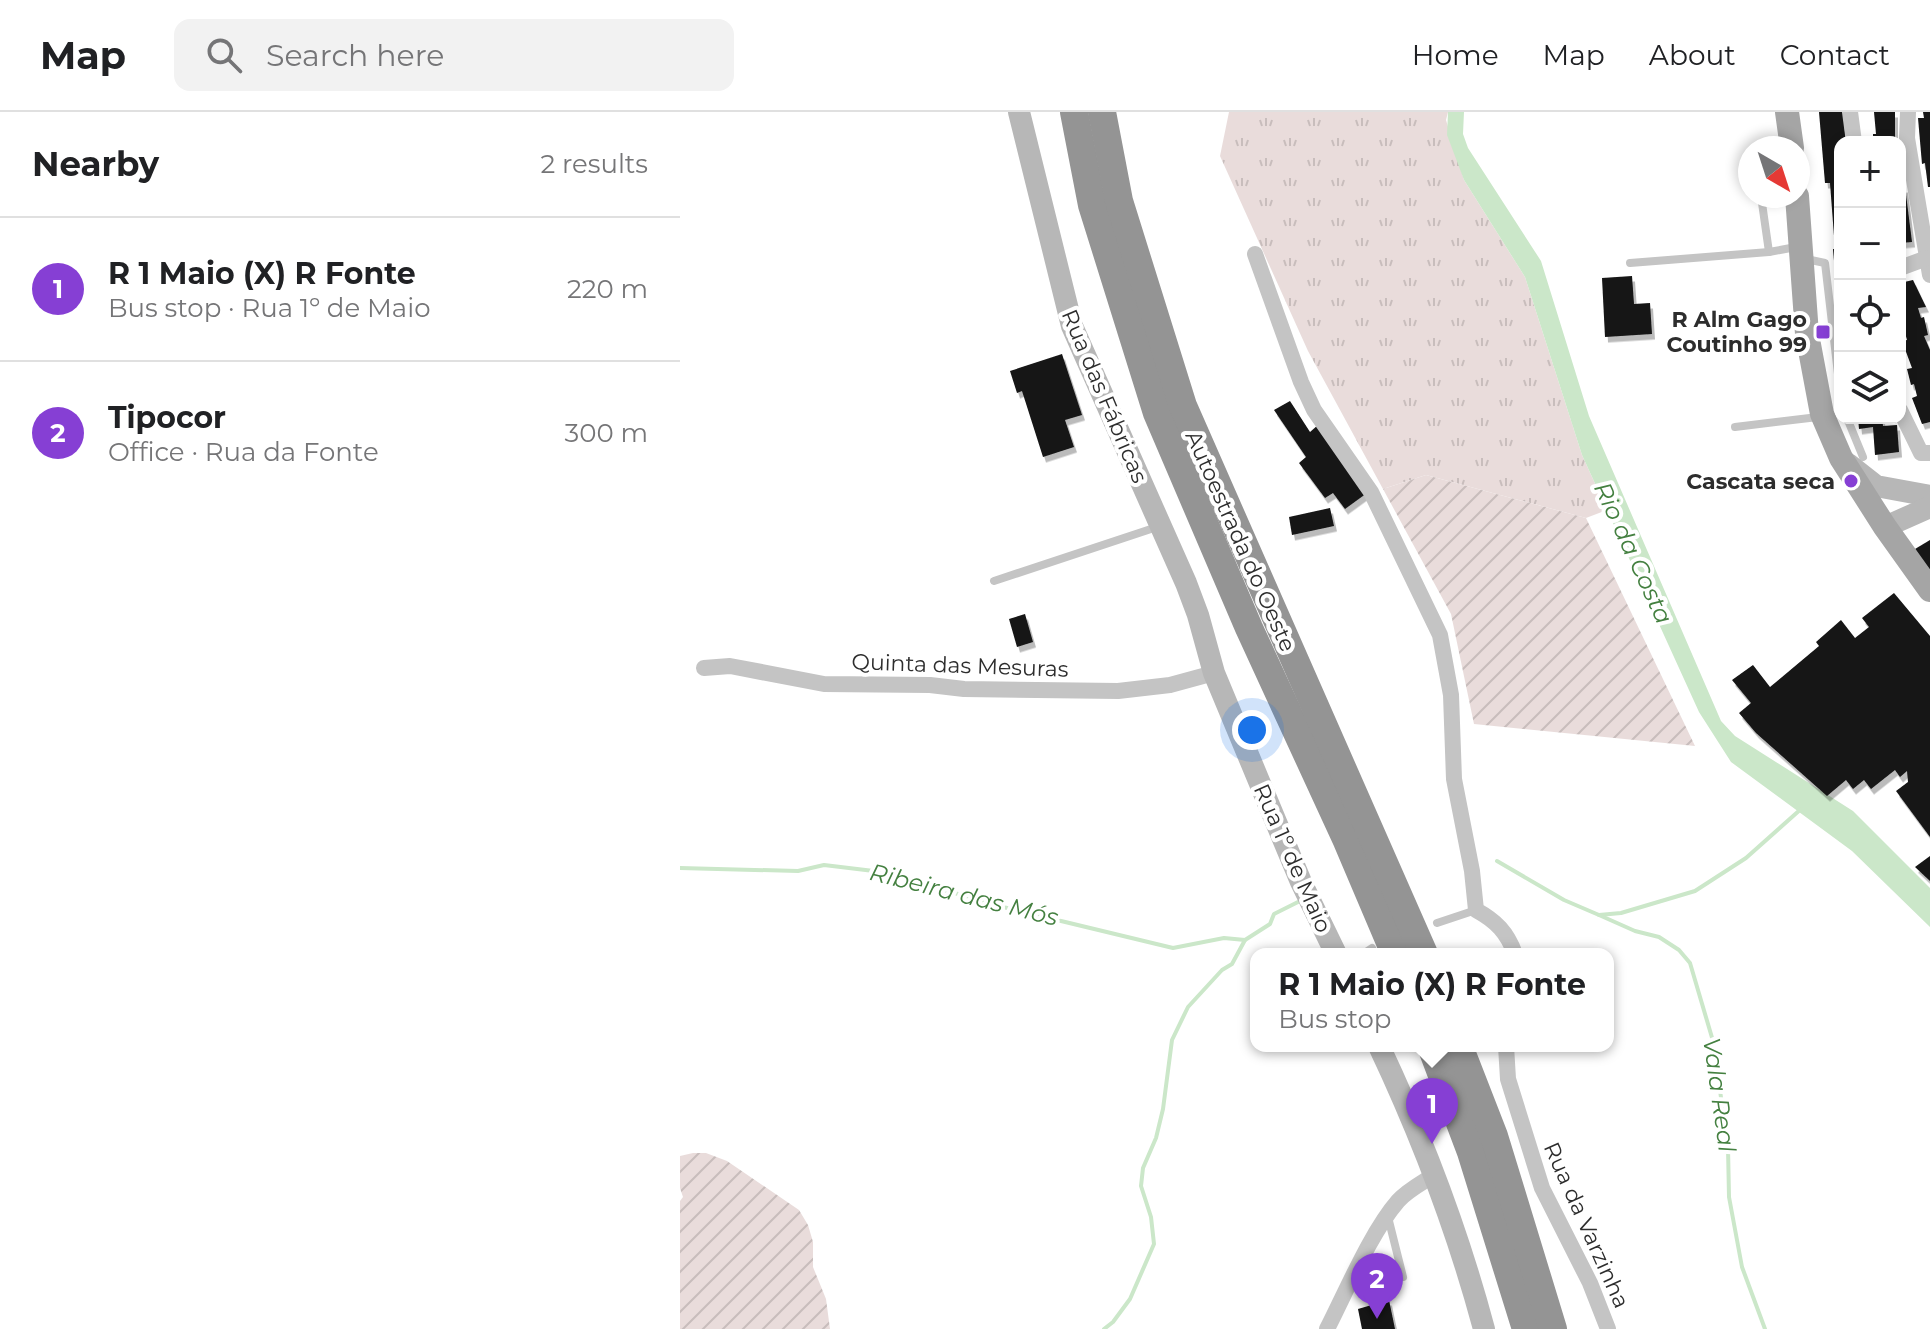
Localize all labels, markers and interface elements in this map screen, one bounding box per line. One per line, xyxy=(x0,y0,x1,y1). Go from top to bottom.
search box xyxy=(174,19,734,91)
text: Map xyxy=(40,32,126,79)
icon: search xyxy=(202,33,246,77)
text: Search here xyxy=(266,37,444,74)
text: Home xyxy=(1412,38,1499,72)
text: Map xyxy=(1543,38,1605,72)
text: About xyxy=(1649,38,1736,72)
text: Contact xyxy=(1780,38,1890,72)
north arrow xyxy=(1738,136,1810,208)
map controls xyxy=(1834,136,1906,424)
button: + xyxy=(1834,136,1906,208)
text: Nearby xyxy=(32,143,159,185)
text: 2 results xyxy=(540,148,648,180)
button: − xyxy=(1834,208,1906,280)
text: R 1 Maio (X) R Fonte xyxy=(108,255,416,292)
text: 1 xyxy=(53,273,63,305)
text: 220 m xyxy=(567,273,648,305)
button: locate xyxy=(1834,280,1906,352)
text: Bus stop · Rua 1º de Maio xyxy=(108,292,430,324)
street label: Rua das Fábricas xyxy=(1056,305,1153,487)
place label: R Alm Gago Coutinho 99 xyxy=(1667,306,1807,358)
marker: R Alm Gago Coutinho 99 xyxy=(1814,323,1832,341)
button: layers xyxy=(1834,352,1906,424)
text: Tipocor xyxy=(108,399,226,436)
text: 2 xyxy=(50,417,66,449)
text: 300 m xyxy=(565,417,648,449)
street label: Autoestrada do Oeste xyxy=(1180,427,1301,656)
text: Office · Rua da Fonte xyxy=(108,436,379,468)
place label: Cascata seca xyxy=(1686,468,1835,495)
marker: Cascata seca xyxy=(1842,472,1860,490)
water label: Rio da Costa xyxy=(1588,477,1679,628)
street label: Quinta das Mesuras xyxy=(851,648,1069,683)
your location xyxy=(1232,710,1272,750)
street label: Rua 1º de Maio xyxy=(1248,780,1337,937)
water label: Ribeira das Mós xyxy=(867,857,1062,932)
popup xyxy=(1250,948,1614,1052)
text: R 1 Maio (X) R Fonte xyxy=(1278,966,1586,1003)
text: Bus stop xyxy=(1278,1003,1391,1035)
water label: Vala Real xyxy=(1697,1036,1742,1155)
pin: 1 xyxy=(1406,1078,1458,1144)
street label: Rua da Varzinha xyxy=(1538,1138,1635,1312)
pin: 2 xyxy=(1351,1253,1403,1319)

